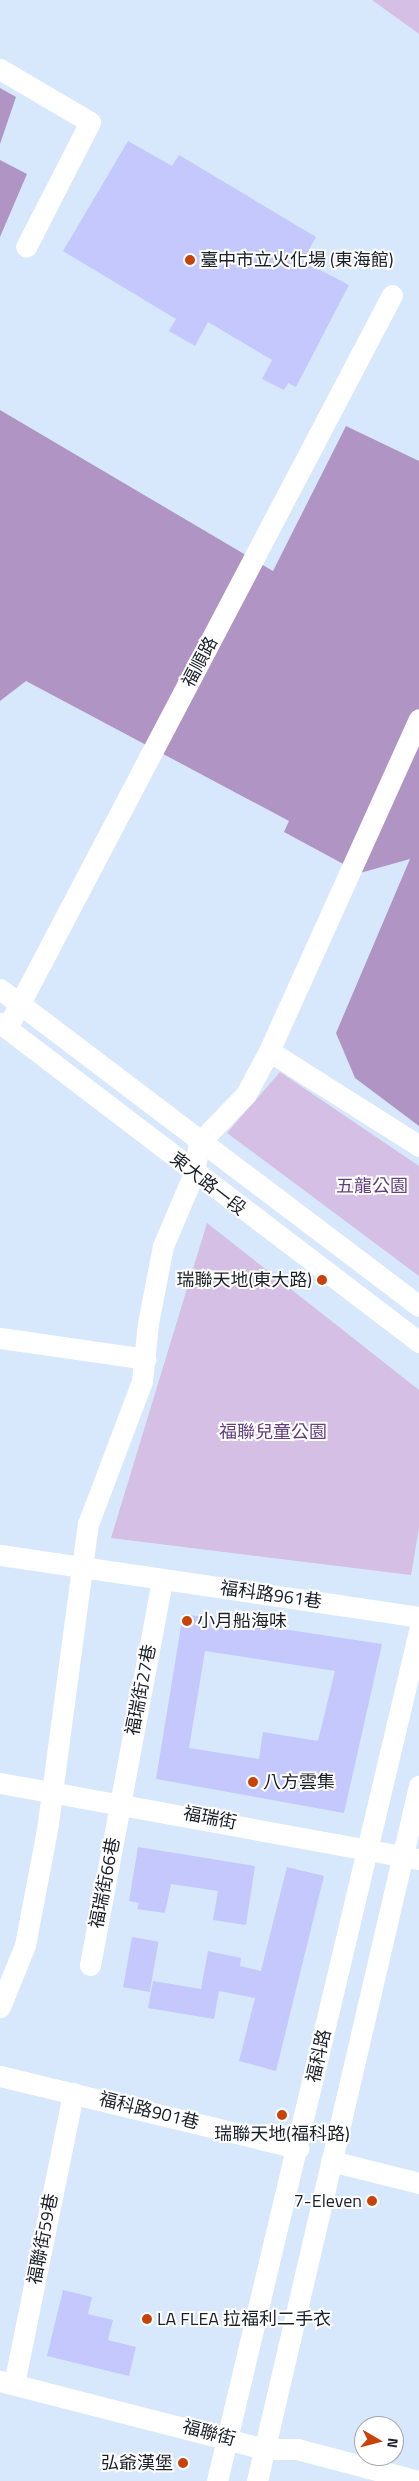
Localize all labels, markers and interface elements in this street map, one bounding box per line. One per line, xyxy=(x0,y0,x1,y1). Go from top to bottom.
place label: 臺中市立火化場 (東海館) xyxy=(200,249,393,271)
marker: 臺中市立火化場 (東海館) xyxy=(184,254,196,266)
street label: 福順路 xyxy=(178,633,222,691)
street label: 東大路一段 xyxy=(166,1148,250,1220)
park label: 五龍公園 xyxy=(336,1175,408,1197)
place label: 瑞聯天地(東大路) xyxy=(176,1269,312,1291)
marker: 瑞聯天地(東大路) xyxy=(316,1274,328,1286)
park label: 福聯兒童公園 xyxy=(219,1421,327,1443)
street label: 福科路961巷 xyxy=(219,1577,323,1613)
place label: 小月船海味 xyxy=(197,1610,287,1632)
marker: 小月船海味 xyxy=(181,1615,193,1627)
street label: 福瑞街27巷 xyxy=(122,1643,160,1737)
place label: 八方雲集 xyxy=(263,1771,335,1793)
marker: 八方雲集 xyxy=(247,1776,259,1788)
street label: 福瑞街 xyxy=(181,1802,239,1834)
street label: 福瑞街66巷 xyxy=(86,1836,124,1930)
street label: 福科路 xyxy=(302,2027,336,2085)
street label: 福科路901巷 xyxy=(97,2088,201,2134)
marker: 瑞聯天地(福科路) xyxy=(276,2109,288,2121)
place label: 瑞聯天地(福科路) xyxy=(214,2123,350,2145)
place label: 7-Eleven xyxy=(294,2190,362,2212)
street label: 福聯街59巷 xyxy=(24,2192,62,2286)
marker: 7-Eleven xyxy=(366,2195,378,2207)
place label: LA FLEA 拉福利二手衣 xyxy=(157,2308,331,2330)
marker: LA FLEA 拉福利二手衣 xyxy=(141,2313,153,2325)
street label: 福聯街 xyxy=(180,2416,238,2450)
north arrow xyxy=(354,2416,404,2466)
text: N xyxy=(382,2437,404,2449)
place label: 弘爺漢堡 xyxy=(101,2452,173,2474)
marker: 弘爺漢堡 xyxy=(177,2457,189,2469)

